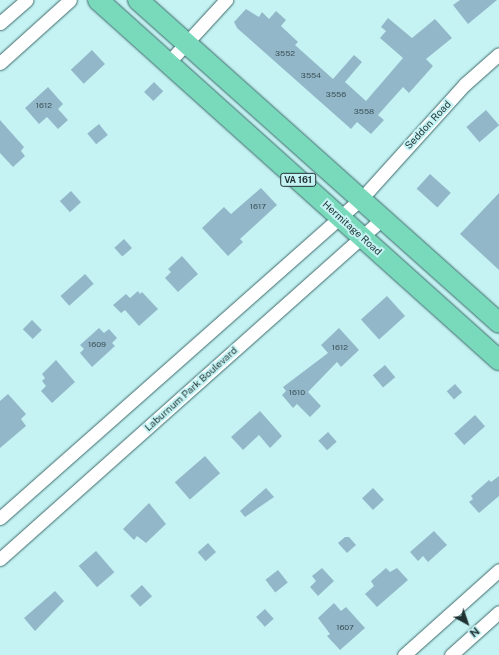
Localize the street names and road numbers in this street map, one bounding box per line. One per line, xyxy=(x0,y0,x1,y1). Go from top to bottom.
street label: Seddon Road xyxy=(403,98,453,152)
road number: VA 161 xyxy=(280,173,316,187)
street label: Hermitage Road xyxy=(320,198,384,258)
street label: Laburnum Park Boulevard xyxy=(142,344,240,434)

